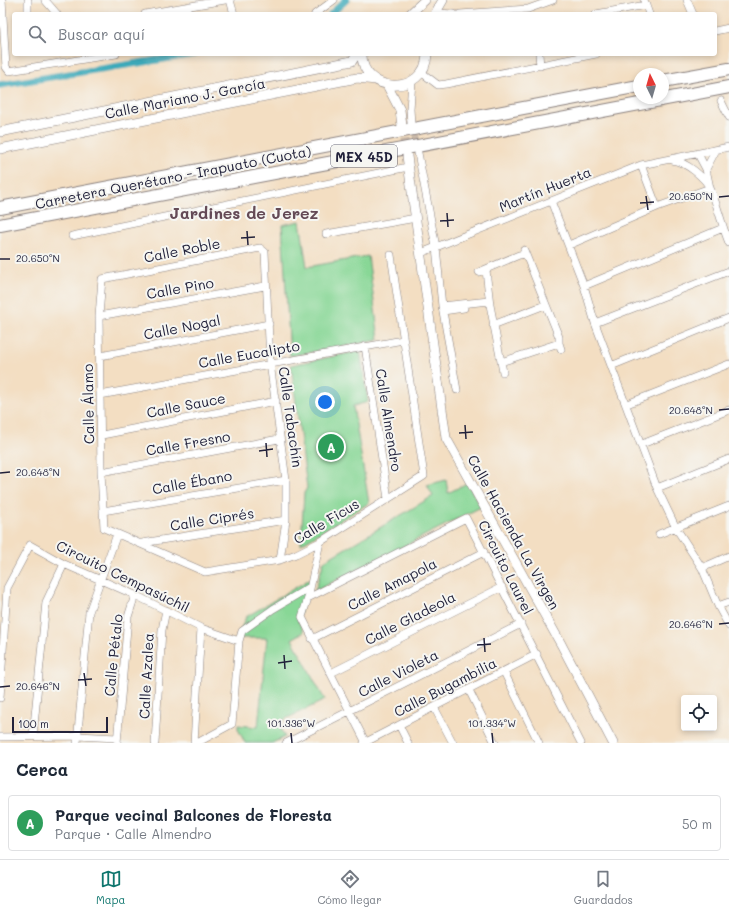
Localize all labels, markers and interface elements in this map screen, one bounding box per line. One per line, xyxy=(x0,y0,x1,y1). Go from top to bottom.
search box xyxy=(12,12,717,56)
icon: search xyxy=(26,23,48,45)
text: Buscar aquí xyxy=(58,24,145,44)
north arrow xyxy=(633,68,669,104)
street label: Calle Mariano J. García xyxy=(103,73,267,123)
street label: Carretera Querétaro - Irapuato (Cuota) xyxy=(33,141,313,213)
road number: MEX 45D xyxy=(331,145,397,167)
street label: Martín Huerta xyxy=(496,162,594,216)
text: 20.650°N xyxy=(669,189,713,203)
district label: Jardines de Jerez xyxy=(169,202,319,223)
street label: Calle Roble xyxy=(142,233,222,267)
text: 20.650°N xyxy=(16,251,60,265)
street label: Calle Pino xyxy=(145,273,215,303)
street label: Calle Nogal xyxy=(142,310,222,344)
street label: Calle Eucalipto xyxy=(197,336,301,372)
street label: Calle Álamo xyxy=(78,364,98,444)
street label: Calle Tabachín xyxy=(275,365,307,469)
street label: Calle Almendro xyxy=(371,367,407,473)
street label: Calle Sauce xyxy=(145,388,227,422)
your location xyxy=(315,392,335,412)
text: 20.648°N xyxy=(669,403,713,417)
street label: Calle Fresno xyxy=(144,426,232,460)
pin: A xyxy=(318,432,344,462)
street label: Calle Hacienda La Virgen xyxy=(464,451,564,613)
text: 20.648°N xyxy=(16,465,60,479)
street label: Calle Ébano xyxy=(151,466,233,498)
street label: Calle Ficus xyxy=(290,494,362,548)
street label: Calle Ciprés xyxy=(169,503,255,535)
street label: Circuito Laurel xyxy=(474,517,538,617)
street label: Circuito Cempasúchil xyxy=(53,535,193,617)
street label: Calle Amapola xyxy=(344,553,440,615)
street label: Calle Gladeola xyxy=(361,587,459,649)
street label: Calle Pétalo xyxy=(99,613,127,697)
text: 20.646°N xyxy=(669,617,713,631)
street label: Calle Azalea xyxy=(134,633,158,719)
street label: Calle Violeta xyxy=(355,645,441,701)
street label: Calle Bugambilia xyxy=(390,653,500,721)
text: 20.646°N xyxy=(16,679,60,693)
map controls xyxy=(681,695,717,731)
button: locate xyxy=(681,695,717,731)
scale bar xyxy=(12,715,108,734)
text: 100 m xyxy=(18,716,49,731)
text: 101.336°W xyxy=(267,716,315,730)
text: 101.334°W xyxy=(468,716,516,730)
text: Cerca xyxy=(16,758,68,780)
text: Parque vecinal Balcones de Floresta xyxy=(55,805,332,825)
text: A xyxy=(25,815,35,832)
text: 50 m xyxy=(682,815,712,832)
text: Parque · Calle Almendro xyxy=(55,825,212,842)
tab: Mapa xyxy=(96,868,125,907)
tab: Cómo llegar xyxy=(317,868,382,907)
tab: Guardados xyxy=(574,868,633,907)

